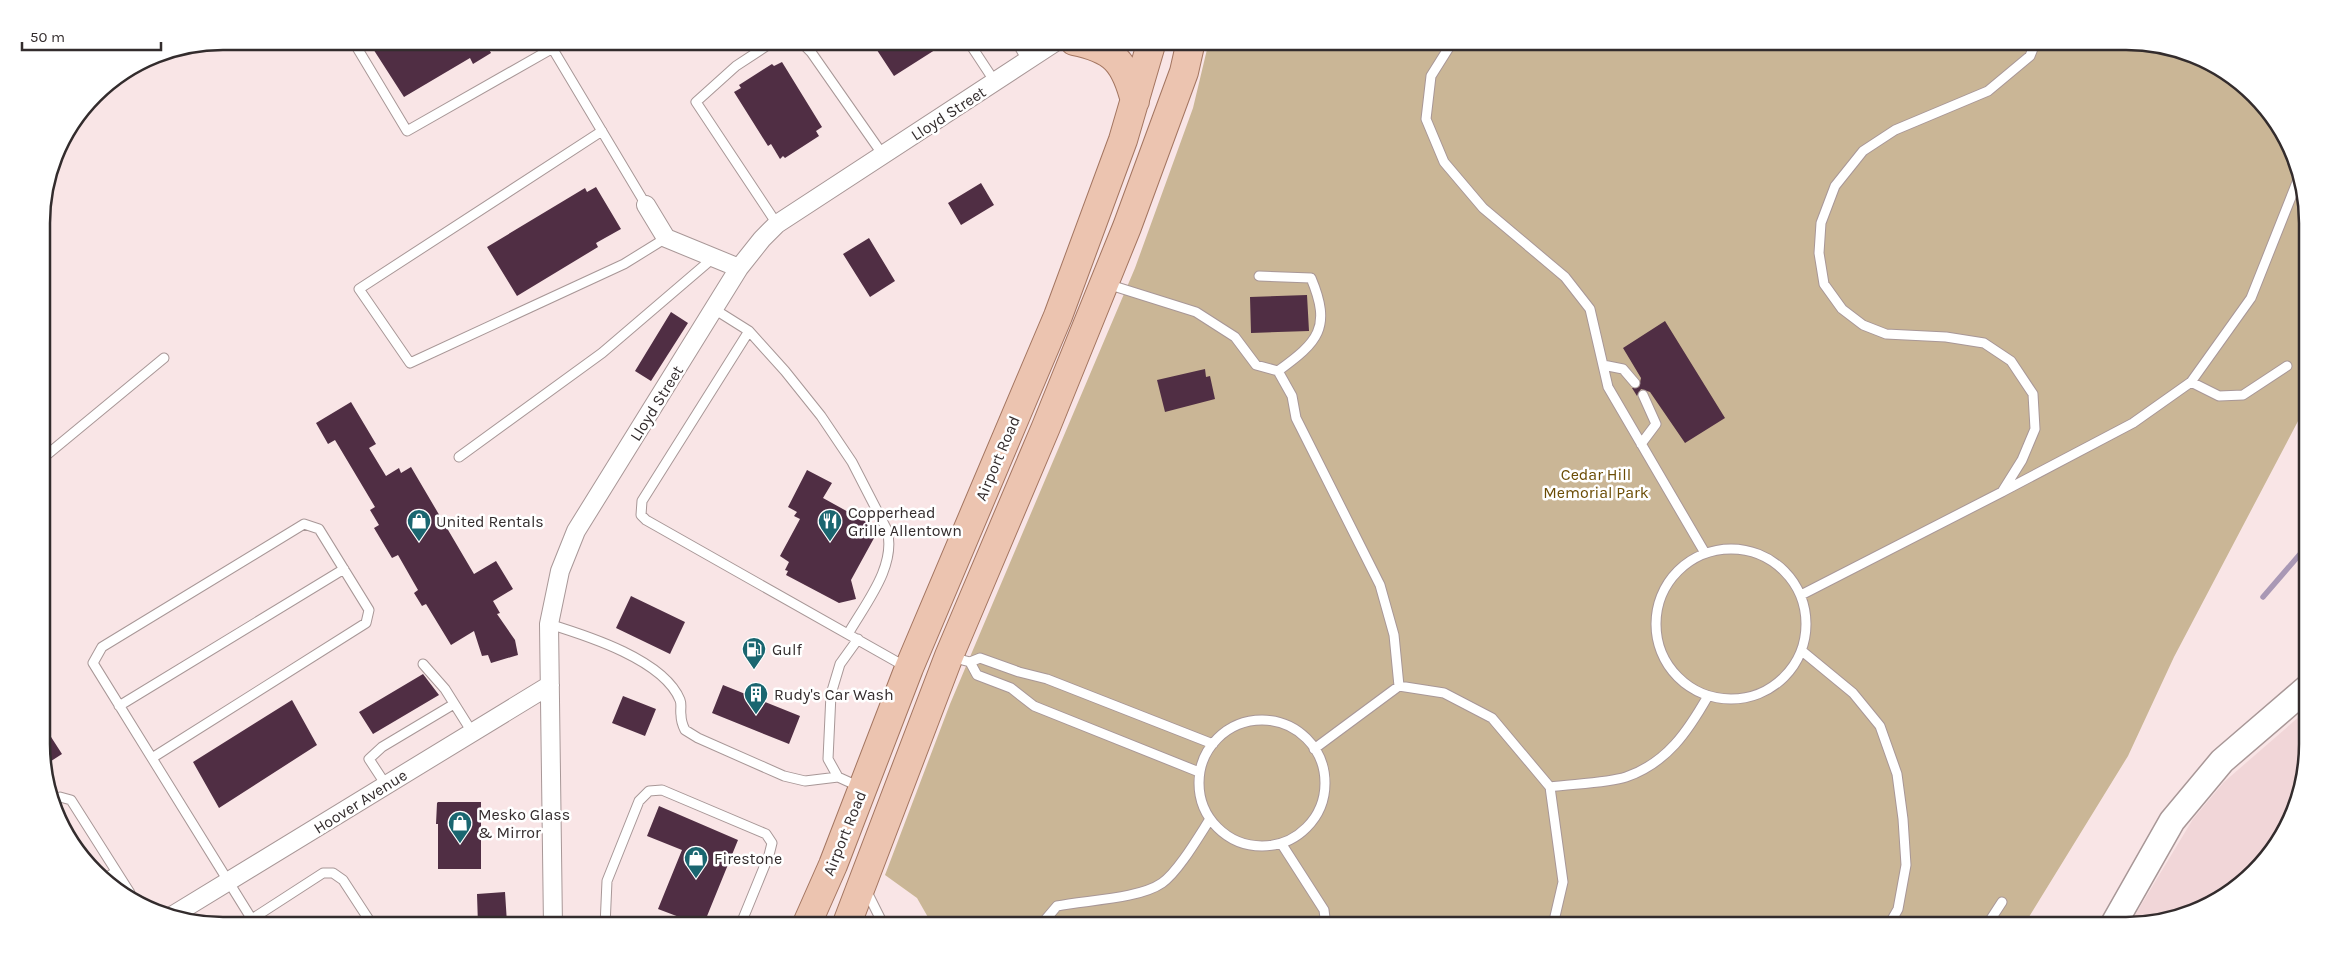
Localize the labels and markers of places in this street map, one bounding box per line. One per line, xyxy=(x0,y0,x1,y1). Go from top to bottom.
place label: Copperhead Grille Allentown xyxy=(848,503,962,540)
shop icon: United Rentals xyxy=(406,508,432,542)
restaurant icon: Copperhead Grille Allentown xyxy=(817,508,843,542)
place label: United Rentals xyxy=(436,512,544,531)
fuel station icon: Gulf xyxy=(741,636,767,670)
place label: Gulf xyxy=(772,640,802,659)
building icon: Rudy's Car Wash xyxy=(743,681,769,715)
place label: Rudy's Car Wash xyxy=(774,685,894,704)
place label: Mesko Glass & Mirror xyxy=(478,805,570,842)
shop icon: Mesko Glass & Mirror xyxy=(447,810,473,844)
shop icon: Firestone xyxy=(683,845,709,879)
place label: Firestone xyxy=(714,849,782,868)

